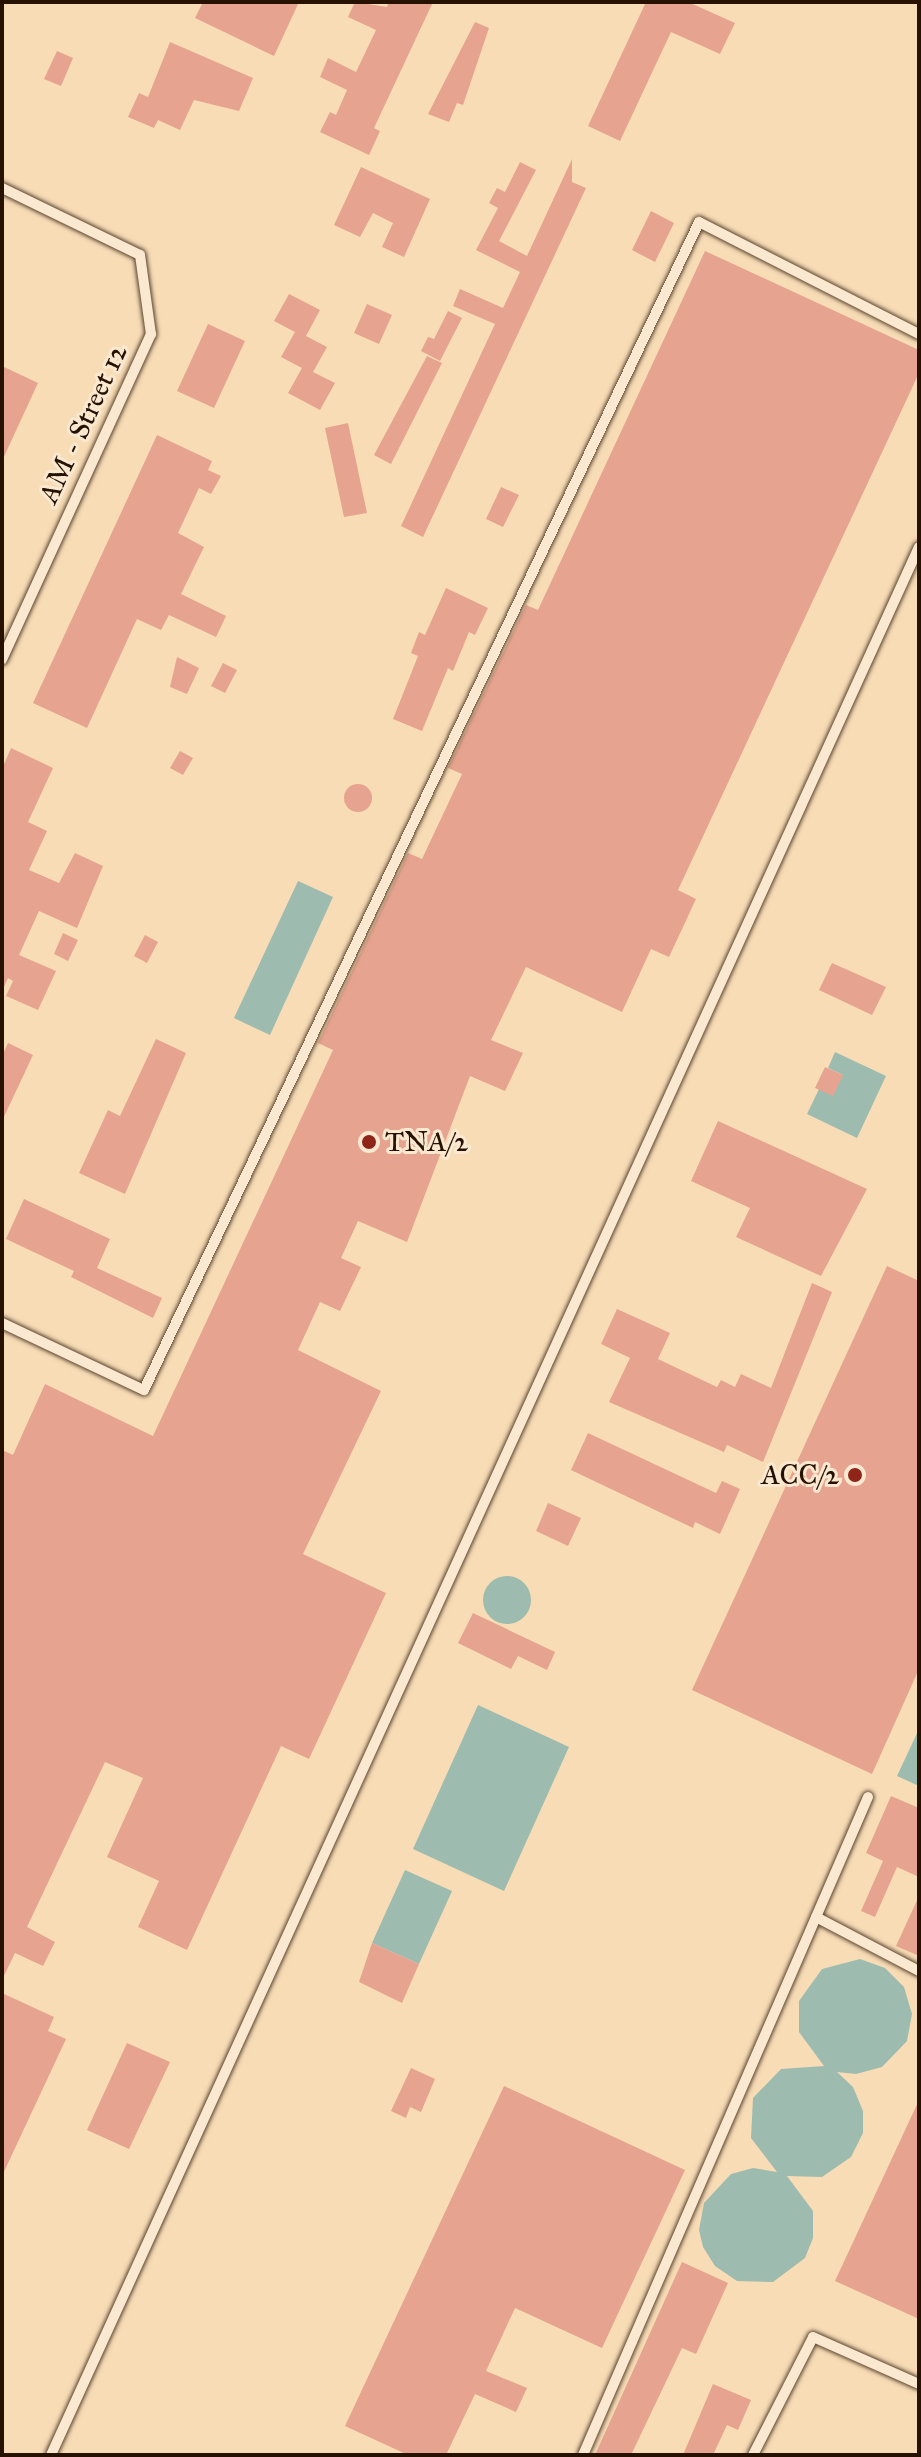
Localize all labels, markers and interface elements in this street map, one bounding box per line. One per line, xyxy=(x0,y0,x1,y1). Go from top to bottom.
street label: AM - Street 12 xyxy=(31,339,135,509)
place label: TNA/2 xyxy=(385,1125,468,1159)
marker: TNA/2 xyxy=(360,1133,378,1151)
place label: ACC/2 xyxy=(761,1458,839,1492)
marker: ACC/2 xyxy=(846,1466,864,1484)

